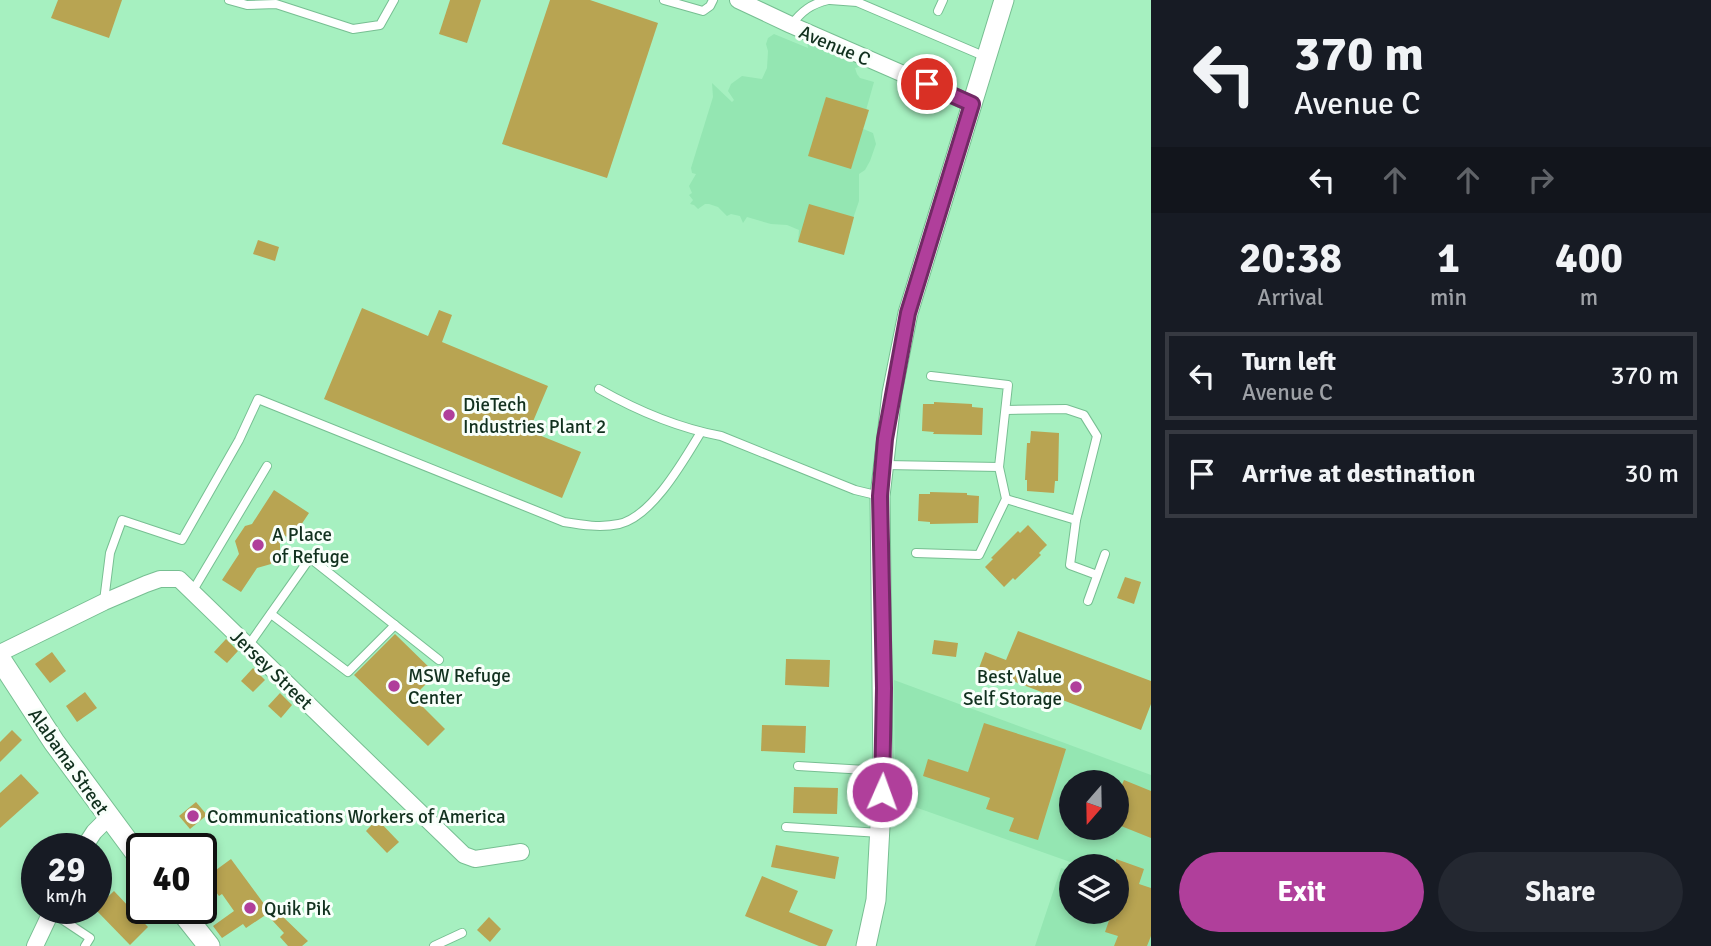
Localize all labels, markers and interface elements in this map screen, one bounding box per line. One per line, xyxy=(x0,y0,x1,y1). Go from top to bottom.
street label: Avenue C xyxy=(795,20,874,72)
text: 370 m xyxy=(1294,24,1424,84)
icon: left xyxy=(1179,28,1270,119)
pin xyxy=(897,54,957,114)
icon: arrive xyxy=(908,65,946,103)
text: Avenue C xyxy=(1294,84,1420,123)
icon: left xyxy=(1303,161,1341,199)
icon: ahead xyxy=(1376,161,1414,199)
icon: ahead xyxy=(1449,161,1487,199)
icon: right xyxy=(1522,161,1560,199)
text: 20:38 xyxy=(1239,233,1342,284)
text: 1 xyxy=(1437,233,1460,284)
text: 400 xyxy=(1555,233,1623,284)
text: Arrival xyxy=(1257,283,1324,312)
text: min xyxy=(1430,283,1467,312)
text: m xyxy=(1580,283,1598,312)
text: Turn left xyxy=(1242,346,1336,378)
icon: left xyxy=(1183,357,1221,395)
text: 370 m xyxy=(1610,360,1679,392)
text: Avenue C xyxy=(1242,378,1333,407)
place label: DieTech Industries Plant 2 xyxy=(463,393,606,439)
marker: DieTech Industries Plant 2 xyxy=(441,407,457,423)
icon: arrive xyxy=(1183,455,1221,493)
text: Arrive at destination xyxy=(1242,458,1475,490)
text: 30 m xyxy=(1624,458,1679,490)
place label: A Place of Refuge xyxy=(272,523,349,569)
marker: A Place of Refuge xyxy=(250,537,266,553)
street label: Jersey Street xyxy=(225,625,318,715)
place label: MSW Refuge Center xyxy=(408,664,511,710)
place label: Best Value Self Storage xyxy=(963,665,1062,711)
marker: MSW Refuge Center xyxy=(386,678,402,694)
marker: Best Value Self Storage xyxy=(1068,679,1084,695)
street label: Alabama Street xyxy=(23,704,114,820)
position arrow xyxy=(845,755,919,829)
north arrow xyxy=(1059,770,1129,840)
map controls xyxy=(1059,770,1129,924)
place label: Communications Workers of America xyxy=(207,805,506,829)
marker: Communications Workers of America xyxy=(185,808,201,824)
speed limit sign: 40 xyxy=(126,833,217,924)
text: 29 xyxy=(48,848,85,891)
button: Exit xyxy=(1179,852,1424,932)
button: Share xyxy=(1438,852,1683,932)
button: layers xyxy=(1059,854,1129,924)
text: km/h xyxy=(46,885,87,907)
place label: Quik Pik xyxy=(264,897,331,921)
marker: Quik Pik xyxy=(242,900,258,916)

